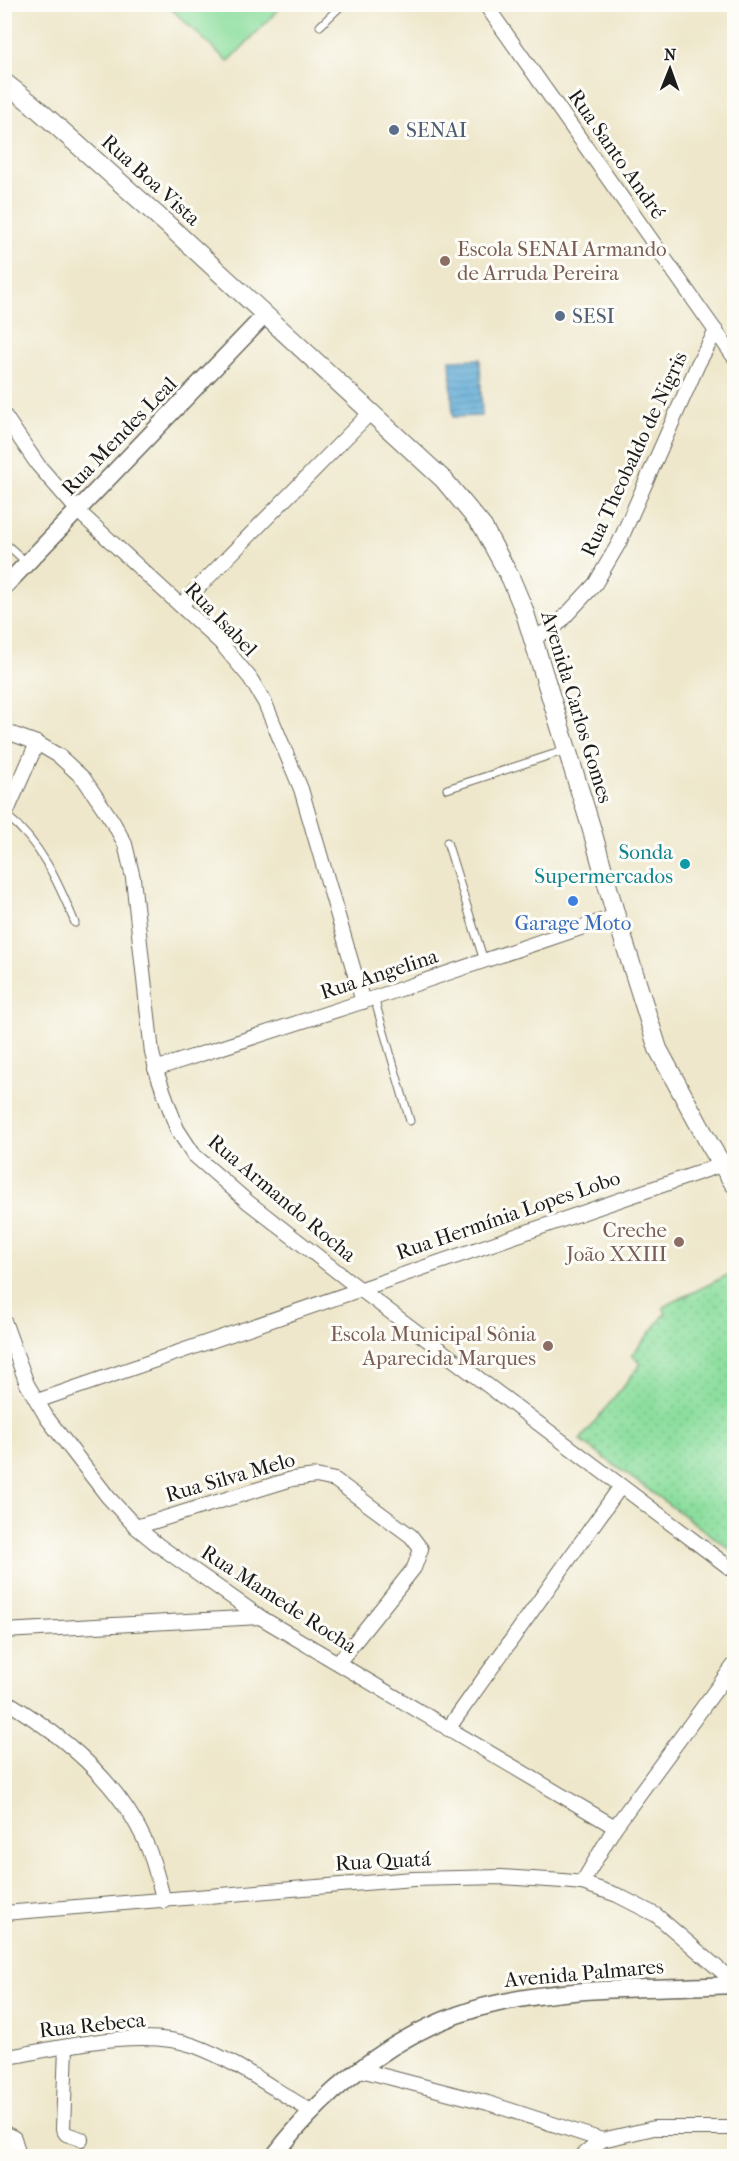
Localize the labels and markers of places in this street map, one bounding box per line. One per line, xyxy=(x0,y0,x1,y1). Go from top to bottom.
place label: SENAI xyxy=(406,118,467,142)
marker: SENAI xyxy=(387,123,401,137)
place label: Escola SENAI Armando de Arruda Pereira xyxy=(457,237,667,285)
marker: Escola SENAI Armando de Arruda Pereira xyxy=(438,254,452,268)
place label: SESI xyxy=(572,304,615,328)
marker: SESI xyxy=(553,309,567,323)
place label: Sonda Supermercados xyxy=(534,840,673,888)
marker: Sonda Supermercados xyxy=(678,857,692,871)
marker: Garage Moto xyxy=(566,894,580,908)
place label: Garage Moto xyxy=(515,911,631,935)
place label: Creche João XXIII xyxy=(564,1218,667,1266)
marker: Creche João XXIII xyxy=(672,1235,686,1249)
place label: Escola Municipal Sônia Aparecida Marques xyxy=(330,1322,536,1370)
marker: Escola Municipal Sônia Aparecida Marques xyxy=(541,1339,555,1353)

